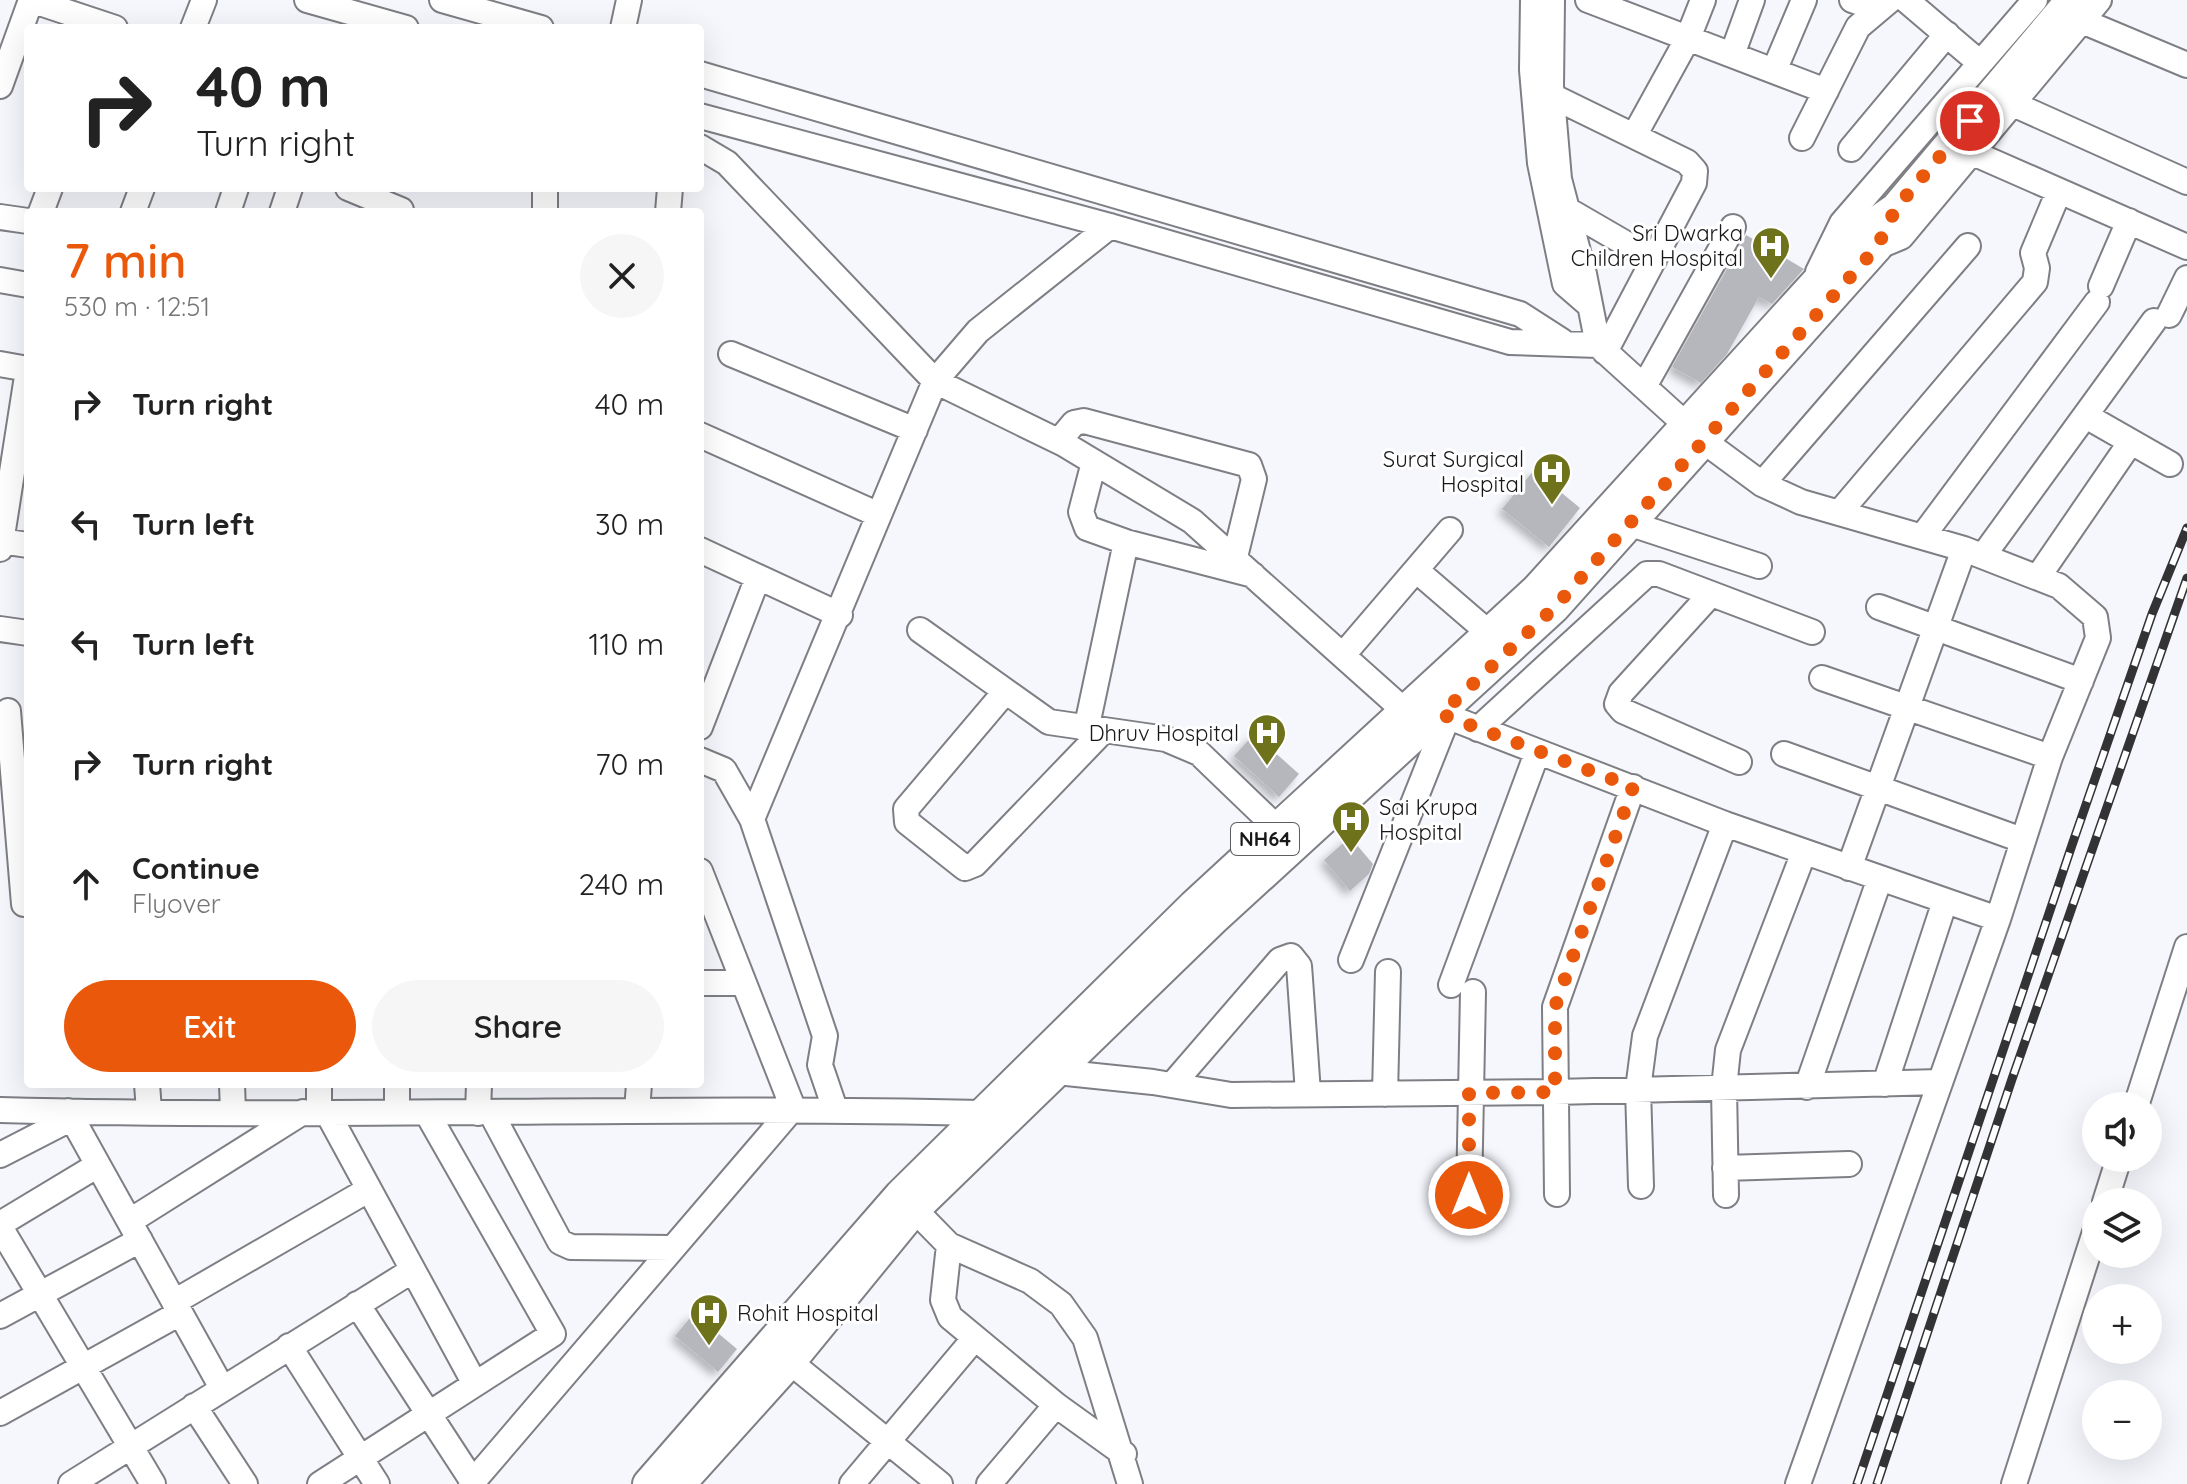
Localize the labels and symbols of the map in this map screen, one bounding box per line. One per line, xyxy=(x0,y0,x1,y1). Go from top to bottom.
pin xyxy=(1936,87,2004,155)
place label: Sri Dwarka Children Hospital xyxy=(1571,219,1743,272)
hospital icon: Sri Dwarka Children Hospital xyxy=(1750,225,1792,280)
place label: Surat Surgical Hospital xyxy=(1383,445,1524,498)
hospital icon: Surat Surgical Hospital xyxy=(1531,451,1573,506)
hospital icon: Dhruv Hospital xyxy=(1246,712,1288,767)
place label: Dhruv Hospital xyxy=(1089,719,1239,747)
place label: Sai Krupa Hospital xyxy=(1379,793,1478,846)
hospital icon: Sai Krupa Hospital xyxy=(1330,799,1372,854)
road number: NH64 xyxy=(1231,823,1299,855)
position arrow xyxy=(1427,1153,1511,1237)
hospital icon: Rohit Hospital xyxy=(688,1292,730,1347)
place label: Rohit Hospital xyxy=(737,1299,879,1327)

